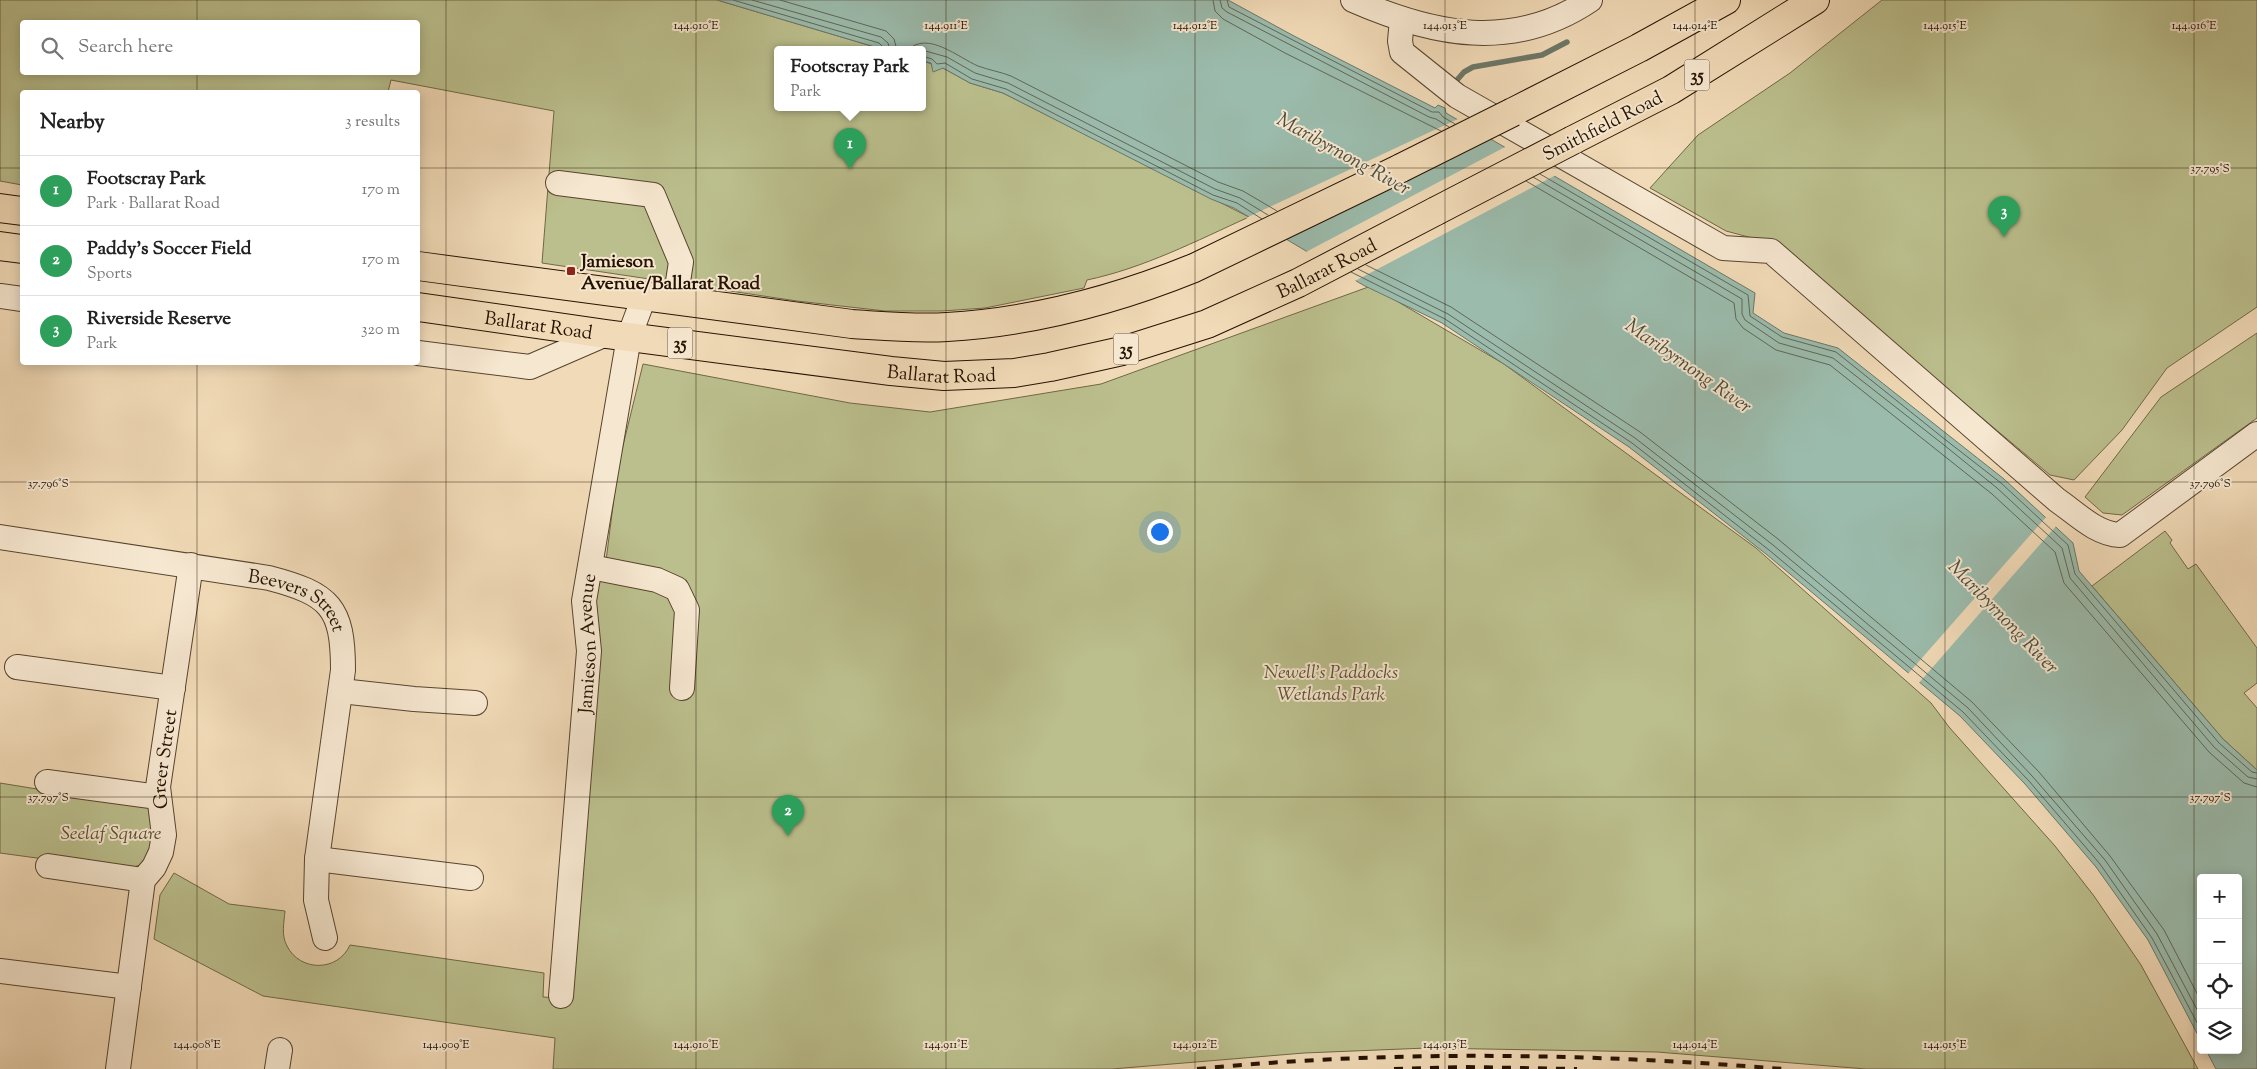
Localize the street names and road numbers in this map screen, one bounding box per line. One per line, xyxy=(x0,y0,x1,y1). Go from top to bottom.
road number: 35 xyxy=(1684,60,1710,90)
street label: Smithfield Road xyxy=(1538,85,1668,169)
street label: Ballarat Road xyxy=(1273,233,1382,307)
street label: Ballarat Road xyxy=(483,306,594,348)
road number: 35 xyxy=(668,328,692,358)
road number: 35 xyxy=(1114,334,1138,364)
street label: Ballarat Road xyxy=(886,360,997,392)
street label: Beevers Street xyxy=(246,564,351,635)
street label: Jamieson Avenue xyxy=(573,571,605,716)
street label: Greer Street xyxy=(147,707,185,810)

